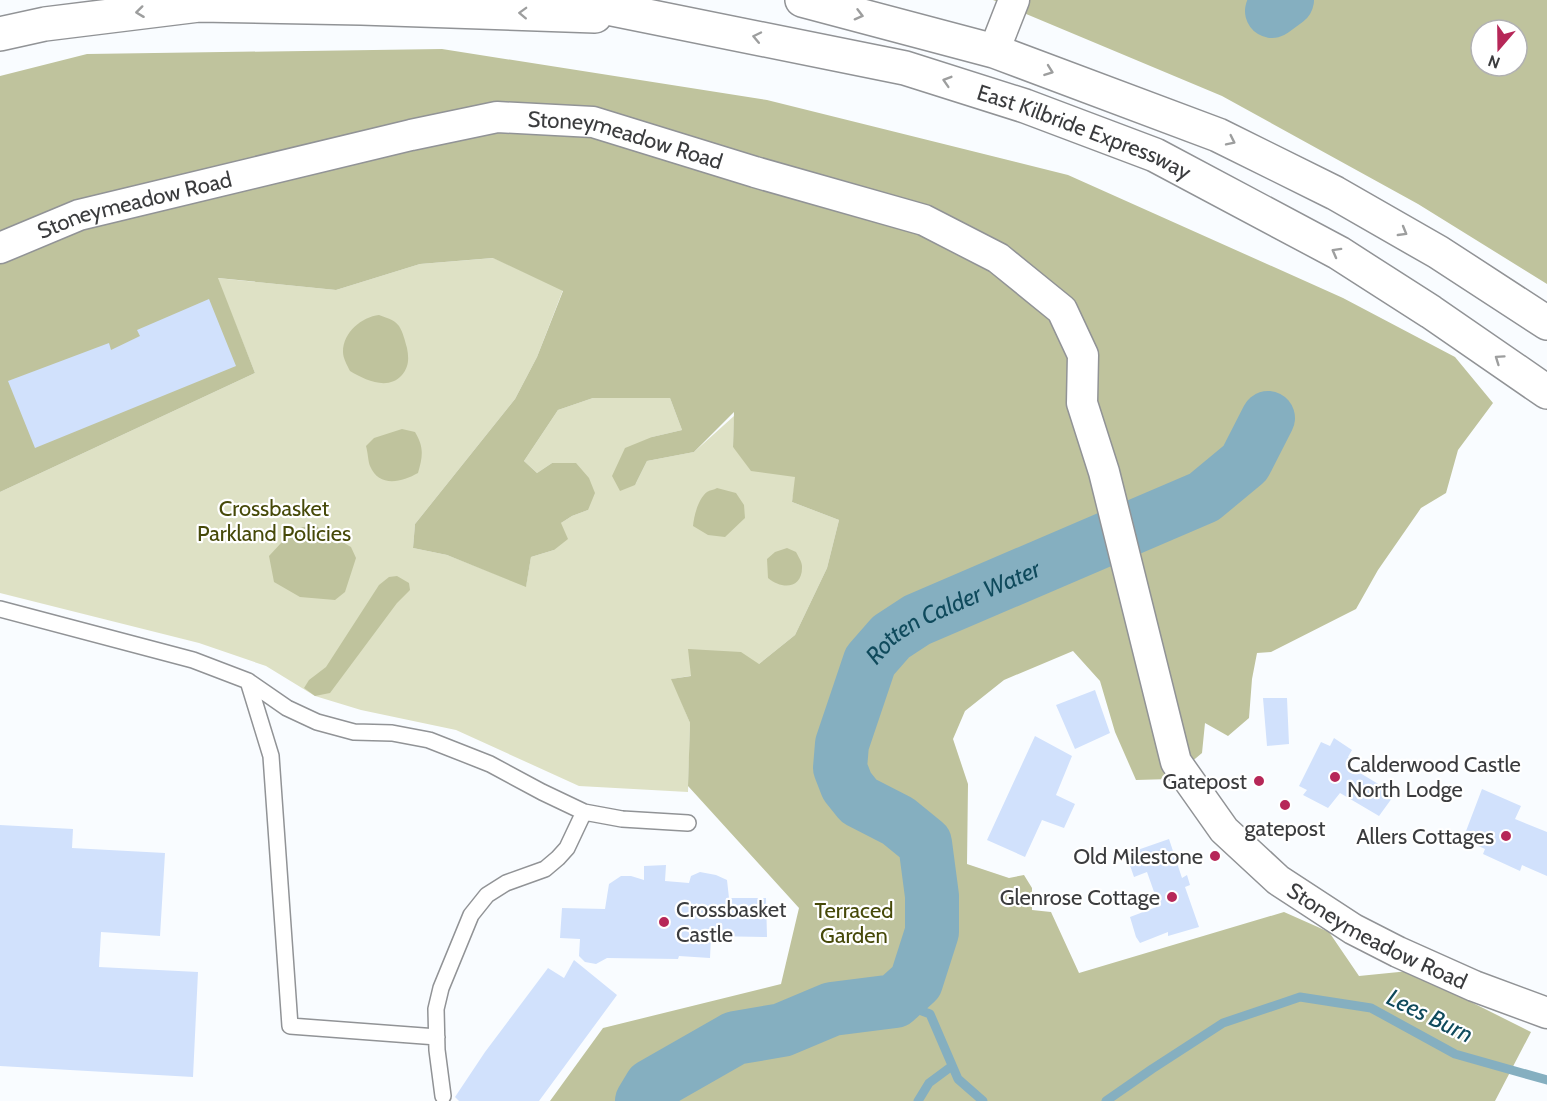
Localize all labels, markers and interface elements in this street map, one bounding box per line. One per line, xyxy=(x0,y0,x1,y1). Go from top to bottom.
one-way arrow xyxy=(135,5,144,18)
one-way arrow xyxy=(519,7,528,20)
one-way arrow xyxy=(853,8,864,20)
north arrow xyxy=(1469,18,1529,78)
one-way arrow xyxy=(753,31,763,44)
text: N xyxy=(1485,51,1503,72)
one-way arrow xyxy=(1043,64,1054,76)
one-way arrow xyxy=(942,76,953,88)
street label: East Kilbride Expressway xyxy=(974,79,1196,186)
street label: Stoneymeadow Road xyxy=(527,106,726,175)
one-way arrow xyxy=(1224,134,1235,146)
street label: Stoneymeadow Road xyxy=(33,166,235,245)
one-way arrow xyxy=(1397,225,1407,236)
one-way arrow xyxy=(1332,248,1342,259)
one-way arrow xyxy=(1495,355,1506,366)
park label: Crossbasket Parkland Policies xyxy=(197,495,351,547)
water label: Rotten Calder Water xyxy=(859,553,1046,670)
place label: Calderwood Castle North Lodge xyxy=(1347,751,1521,803)
place label: Gatepost xyxy=(1162,768,1248,795)
marker: Calderwood Castle North Lodge xyxy=(1328,770,1342,784)
marker: Gatepost xyxy=(1252,774,1266,788)
marker: gatepost xyxy=(1278,798,1292,812)
place label: gatepost xyxy=(1245,815,1326,842)
place label: Allers Cottages xyxy=(1356,823,1494,850)
marker: Allers Cottages xyxy=(1499,829,1513,843)
place label: Old Milestone xyxy=(1073,843,1203,870)
marker: Old Milestone xyxy=(1208,849,1222,863)
street label: Stoneymeadow Road xyxy=(1282,877,1471,995)
place label: Glenrose Cottage xyxy=(1000,884,1160,911)
marker: Glenrose Cottage xyxy=(1165,890,1179,904)
place label: Crossbasket Castle xyxy=(676,896,787,948)
park label: Terraced Garden xyxy=(815,897,893,949)
marker: Crossbasket Castle xyxy=(657,915,671,929)
water label: Lees Burn xyxy=(1382,982,1478,1049)

